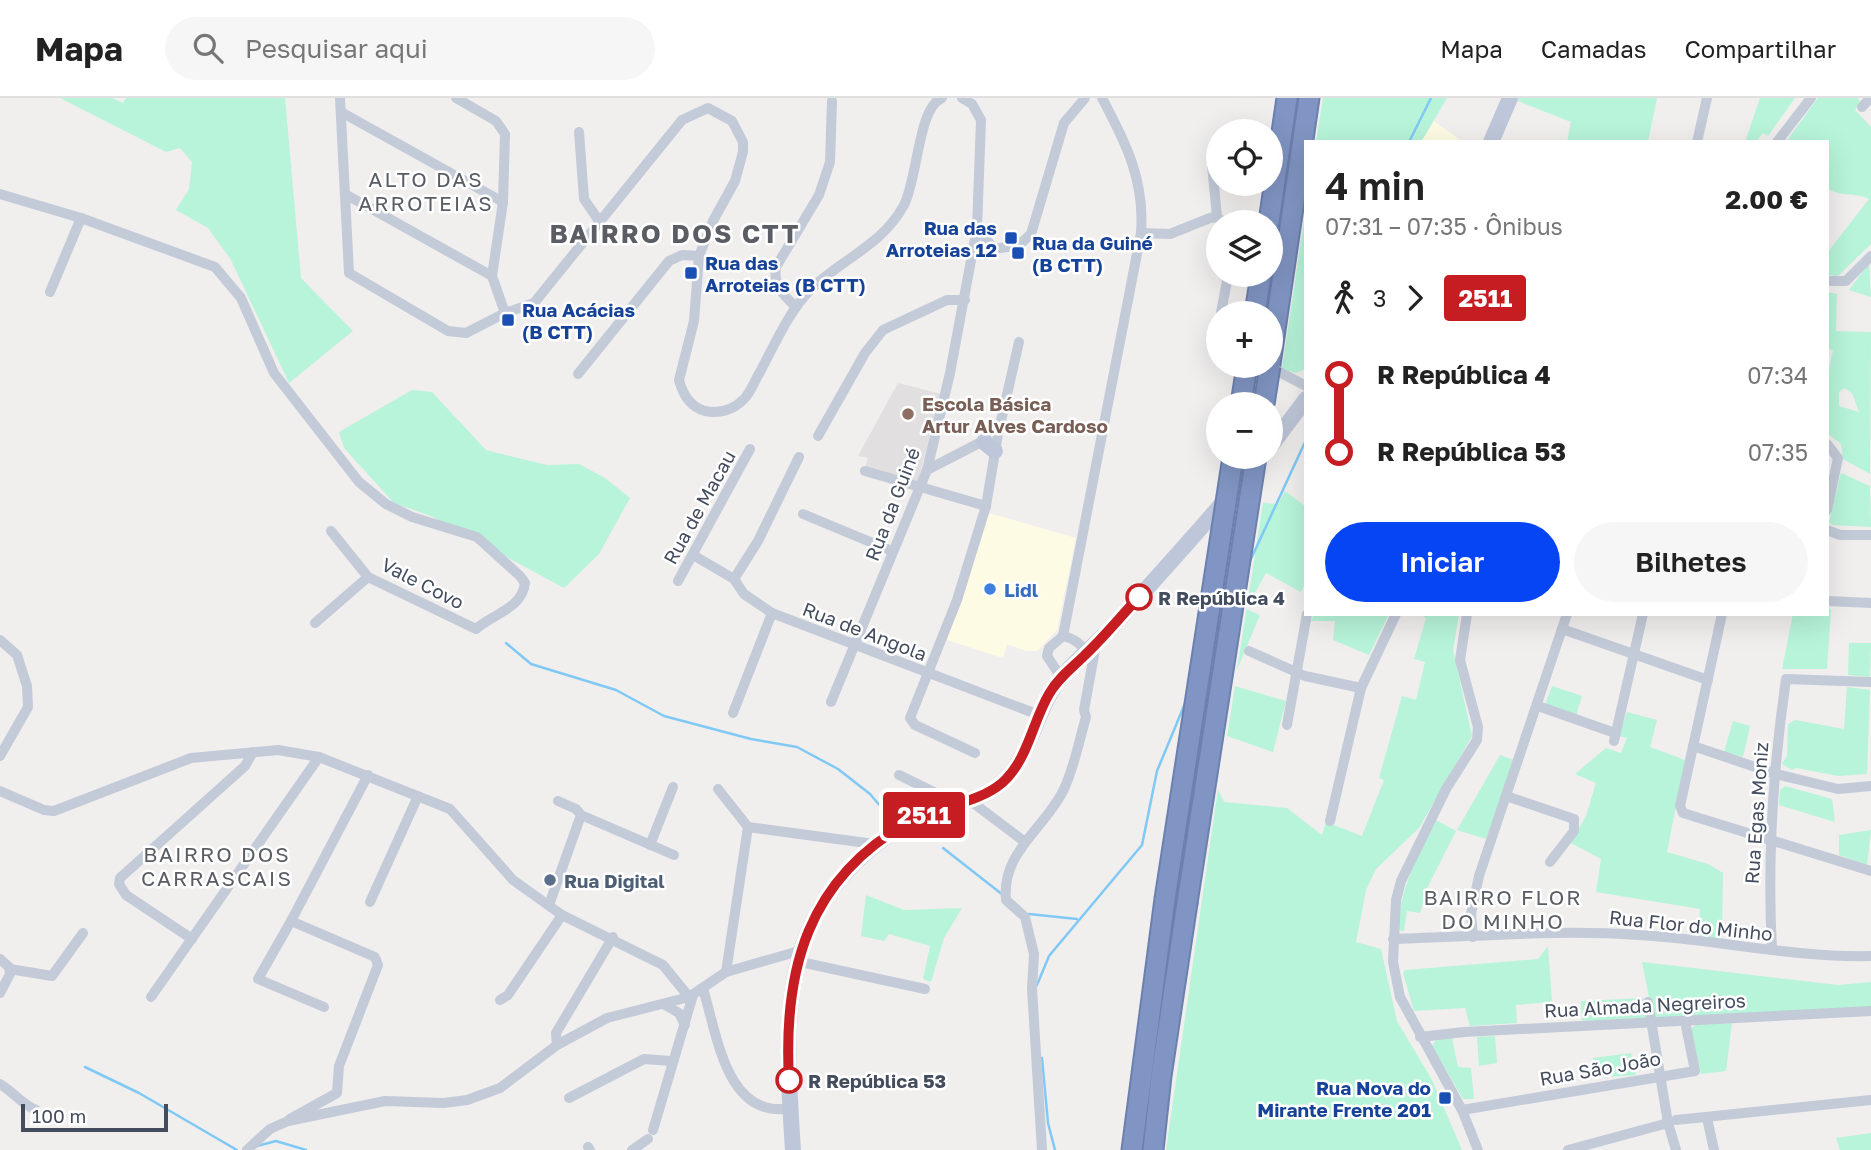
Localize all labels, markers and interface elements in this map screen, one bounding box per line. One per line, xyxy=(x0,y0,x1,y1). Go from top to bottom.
search box xyxy=(165,17,655,80)
text: Mapa xyxy=(35,29,123,68)
icon: search xyxy=(189,29,227,67)
text: Pesquisar aqui xyxy=(245,33,428,64)
text: Mapa xyxy=(1440,34,1503,63)
text: Camadas xyxy=(1541,34,1646,63)
text: Compartilhar xyxy=(1684,34,1836,63)
map controls xyxy=(1206,119,1283,469)
button: locate xyxy=(1206,119,1283,196)
text: 4 min xyxy=(1325,163,1425,208)
district label: ALTO DAS ARROTEIAS xyxy=(358,166,494,216)
text: 2.00 € xyxy=(1725,184,1808,215)
button: layers xyxy=(1206,210,1283,287)
text: 07:31 – 07:35 · Ônibus xyxy=(1325,212,1563,240)
place label: Rua das Arroteias 12 xyxy=(886,216,997,261)
district label: BAIRRO DOS CTT xyxy=(550,218,800,249)
marker: Rua das Arroteias 12 xyxy=(1003,230,1019,246)
place label: Rua da Guiné (B CTT) xyxy=(1032,231,1153,276)
marker: Rua da Guiné (B CTT) xyxy=(1010,245,1026,261)
place label: Rua das Arroteias (B CTT) xyxy=(705,251,866,296)
marker: Rua das Arroteias (B CTT) xyxy=(683,265,699,281)
icon: walk xyxy=(1325,279,1363,317)
icon: forward xyxy=(1396,279,1434,317)
text: 2511 xyxy=(1458,283,1512,312)
text: 3 xyxy=(1373,284,1386,312)
place label: Rua Acácias (B CTT) xyxy=(522,298,635,343)
button: + xyxy=(1206,301,1283,378)
marker: Rua Acácias (B CTT) xyxy=(500,312,516,328)
text: R República 4 xyxy=(1377,359,1551,390)
text: 07:34 xyxy=(1747,361,1808,389)
place label: Escola Básica Artur Alves Cardoso xyxy=(922,392,1108,437)
button: − xyxy=(1206,392,1283,469)
marker: Escola Básica Artur Alves Cardoso xyxy=(900,406,916,422)
text: R República 53 xyxy=(1377,436,1566,467)
text: 07:35 xyxy=(1748,438,1808,466)
street label: Rua da Guiné xyxy=(860,444,924,564)
street label: Rua de Macau xyxy=(658,446,740,568)
button: Iniciar xyxy=(1325,522,1560,602)
button: Bilhetes xyxy=(1574,522,1808,602)
street label: Vale Covo xyxy=(378,552,468,614)
place label: Lidl xyxy=(1004,578,1038,601)
marker: Lidl xyxy=(982,581,998,597)
marker: R República 4 xyxy=(1126,584,1152,610)
place label: R República 4 xyxy=(1158,586,1285,609)
street label: Rua de Angola xyxy=(800,597,930,665)
street label: Rua Egas Moniz xyxy=(1740,741,1772,885)
line badge: 2511 xyxy=(875,792,973,838)
text: 2511 xyxy=(897,800,951,829)
district label: BAIRRO DOS CARRASCAIS xyxy=(141,841,293,891)
place label: Rua Digital xyxy=(564,869,665,892)
marker: Rua Digital xyxy=(542,872,558,888)
district label: BAIRRO FLOR DO MINHO xyxy=(1423,884,1583,934)
street label: Rua Flor do Minho xyxy=(1608,905,1774,945)
street label: Rua Almada Negreiros xyxy=(1544,988,1746,1022)
street label: Rua São João xyxy=(1538,1046,1662,1090)
marker: R República 53 xyxy=(776,1067,802,1093)
place label: R República 53 xyxy=(808,1069,946,1092)
place label: Rua Nova do Mirante Frente 201 xyxy=(1257,1076,1431,1121)
marker: Rua Nova do Mirante Frente 201 xyxy=(1437,1090,1453,1106)
scale bar xyxy=(21,1101,168,1133)
text: 100 m xyxy=(32,1104,86,1127)

